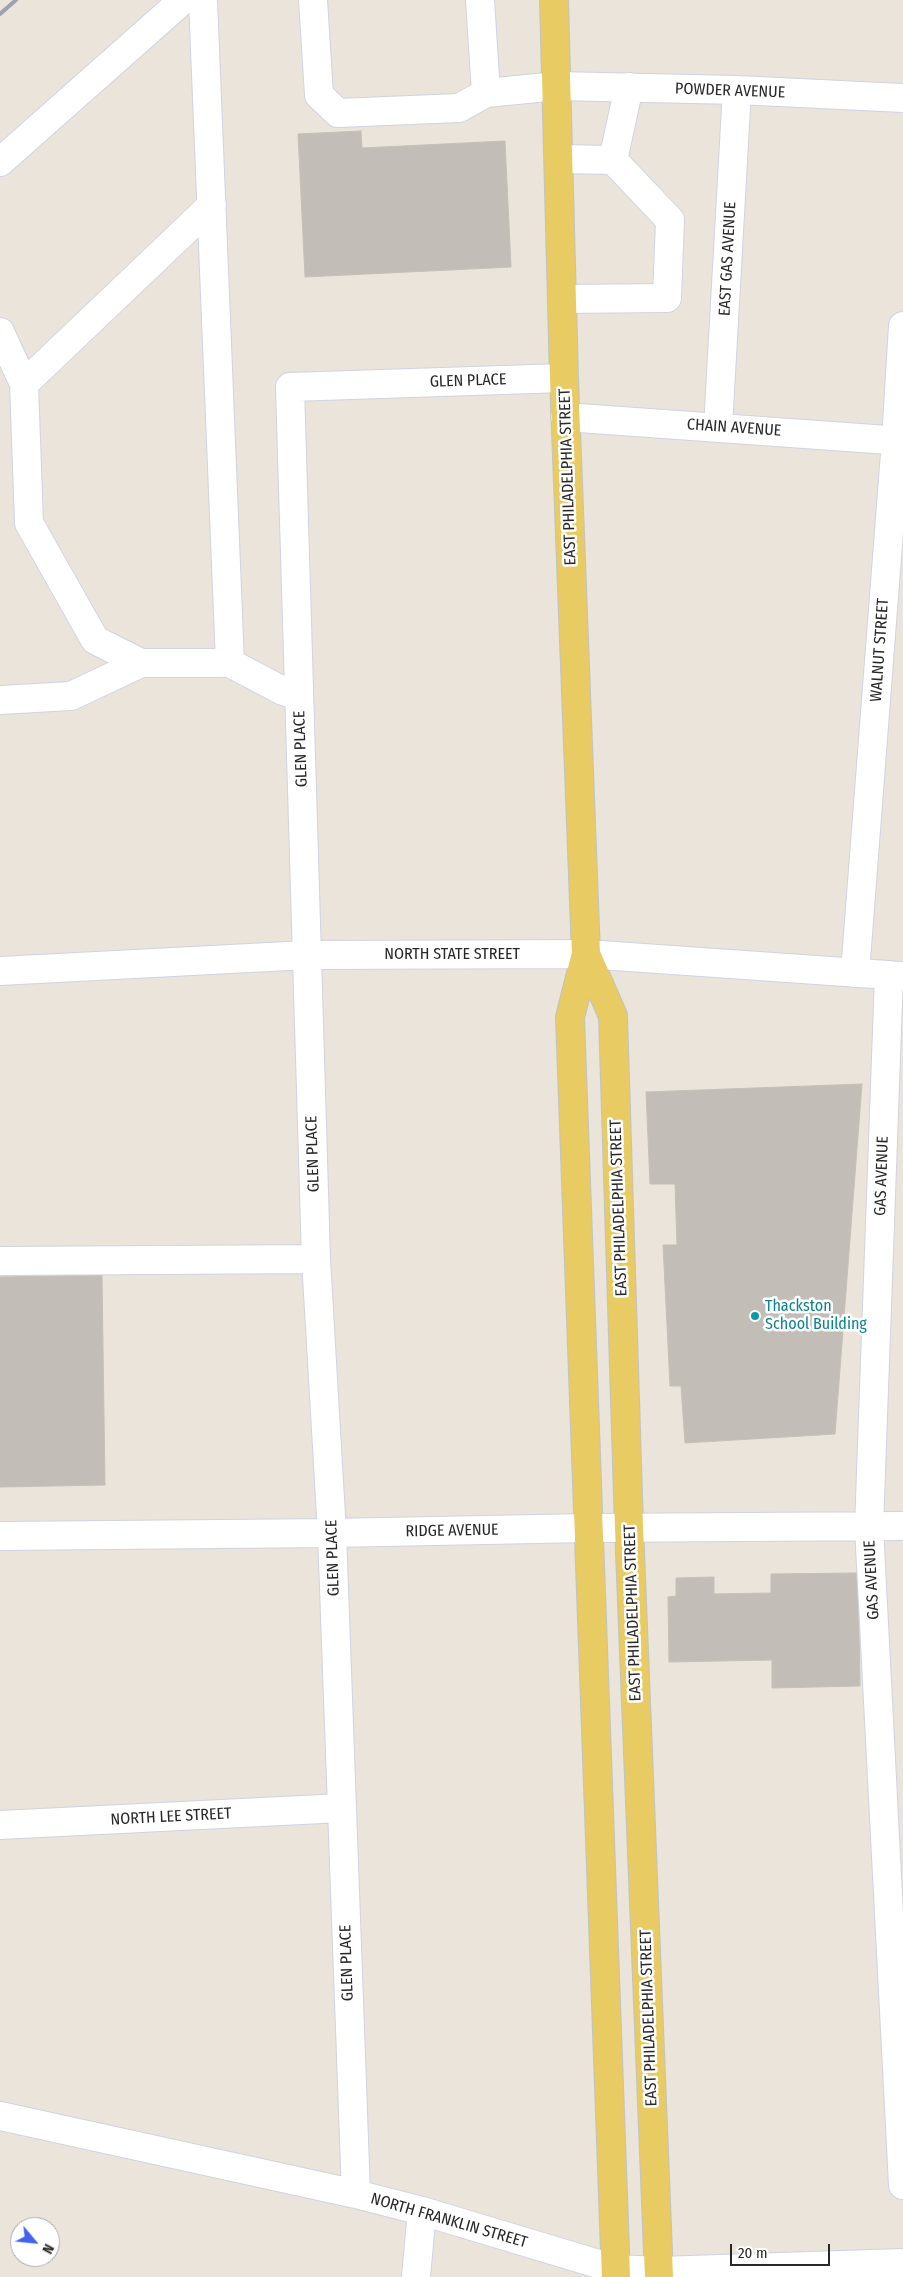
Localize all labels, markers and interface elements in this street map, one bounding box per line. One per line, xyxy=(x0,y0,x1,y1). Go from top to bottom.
street label: POWDER AVENUE xyxy=(675,79,785,103)
street label: EAST GAS AVENUE xyxy=(715,201,741,317)
street label: GLEN PLACE xyxy=(429,370,507,392)
street label: EAST PHILADELPHIA STREET xyxy=(555,388,581,566)
street label: CHAIN AVENUE xyxy=(686,415,782,441)
street label: WALNUT STREET xyxy=(867,598,893,702)
street label: GLEN PLACE xyxy=(290,710,312,788)
street label: NORTH STATE STREET xyxy=(384,945,520,965)
street label: GLEN PLACE xyxy=(302,1115,324,1193)
street label: EAST PHILADELPHIA STREET xyxy=(606,1119,632,1297)
street label: GAS AVENUE xyxy=(871,1136,893,1216)
place label: Thackston School Building xyxy=(765,1297,867,1335)
marker: Thackston School Building xyxy=(749,1310,761,1322)
street label: GLEN PLACE xyxy=(322,1519,344,1597)
street label: RIDGE AVENUE xyxy=(405,1521,499,1541)
street label: EAST PHILADELPHIA STREET xyxy=(620,1524,646,1702)
street label: GAS AVENUE xyxy=(860,1540,884,1620)
street label: NORTH LEE STREET xyxy=(110,1804,232,1830)
street label: GLEN PLACE xyxy=(336,1924,358,2002)
street label: EAST PHILADELPHIA STREET xyxy=(636,1929,662,2107)
street label: NORTH FRANKLIN STREET xyxy=(368,2189,530,2253)
north arrow xyxy=(10,2217,60,2267)
scale bar xyxy=(733,2234,833,2266)
text: N xyxy=(38,2241,57,2256)
text: 20 m xyxy=(738,2244,768,2262)

